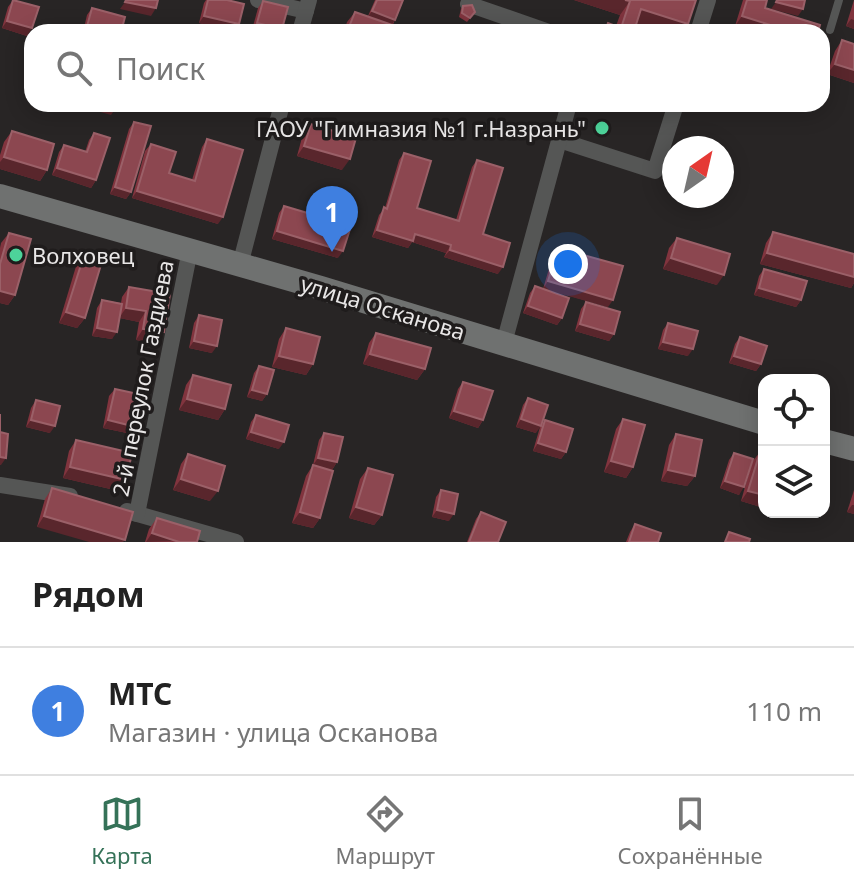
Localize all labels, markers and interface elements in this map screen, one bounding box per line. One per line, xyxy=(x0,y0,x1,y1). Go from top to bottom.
search box xyxy=(24,24,830,112)
icon: search xyxy=(52,46,96,90)
text: Поиск xyxy=(116,48,205,89)
place label: ГАОУ "Гимназия №1 г.Назрань" xyxy=(256,113,586,143)
marker: ГАОУ "Гимназия №1 г.Назрань" xyxy=(593,119,611,137)
north arrow xyxy=(662,136,734,208)
pin: 1 xyxy=(306,186,358,252)
place label: Волховец xyxy=(32,240,135,270)
your location xyxy=(548,244,588,284)
marker: Волховец xyxy=(7,246,25,264)
street label: 2-й переулок Газдиева xyxy=(104,257,180,499)
street label: улица Осканова xyxy=(297,268,469,346)
map controls xyxy=(758,374,830,518)
button: locate xyxy=(758,374,830,446)
button: layers xyxy=(758,446,830,518)
text: Рядом xyxy=(32,571,145,617)
text: МТС xyxy=(108,673,172,714)
text: 1 xyxy=(51,693,65,729)
text: 110 m xyxy=(746,693,822,729)
text: Магазин · улица Осканова xyxy=(108,714,439,750)
tab: Карта xyxy=(91,792,153,870)
tab: Маршрут xyxy=(335,792,435,870)
tab: Сохранённые xyxy=(618,792,763,870)

